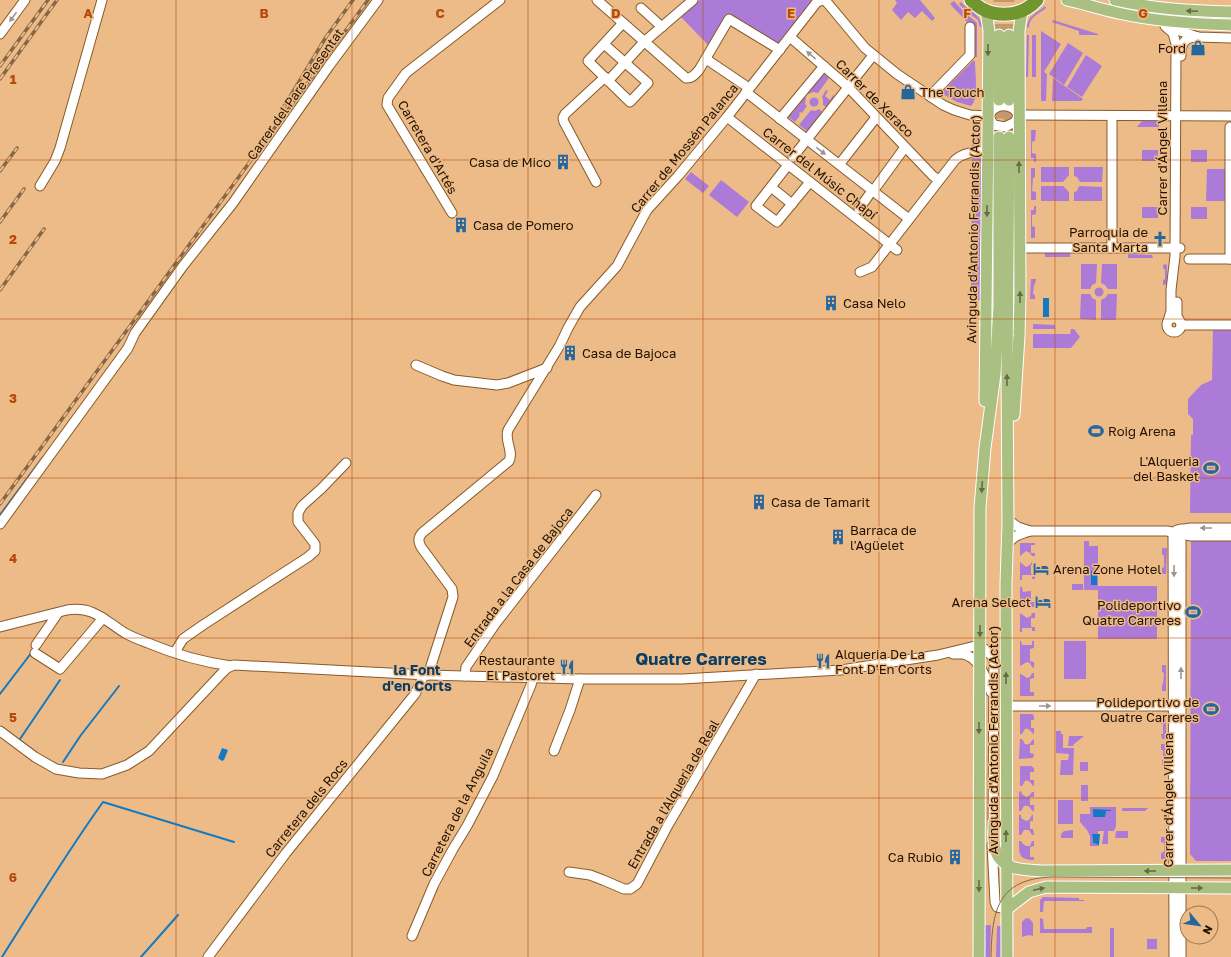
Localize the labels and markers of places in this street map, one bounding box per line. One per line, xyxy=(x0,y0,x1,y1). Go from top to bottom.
shop icon: Ford xyxy=(1189,39,1207,57)
place label: Ford xyxy=(1158,40,1186,56)
shop icon: The Touch xyxy=(899,83,917,101)
place label: The Touch xyxy=(920,84,984,100)
building icon: Casa de Mico xyxy=(554,153,572,171)
place label: Casa de Mico xyxy=(469,154,551,170)
building icon: Casa de Pomero xyxy=(452,216,470,234)
place label: Casa de Pomero xyxy=(473,217,574,233)
place label: Parroquia de Santa Marta xyxy=(1069,224,1148,255)
church icon: Parroquia de Santa Marta xyxy=(1151,230,1169,248)
building icon: Casa Nelo xyxy=(822,294,840,312)
place label: Casa Nelo xyxy=(843,295,906,311)
building icon: Casa de Bajoca xyxy=(561,344,579,362)
place label: Casa de Bajoca xyxy=(582,345,676,361)
sports icon: Roig Arena xyxy=(1087,422,1105,440)
place label: Roig Arena xyxy=(1108,423,1176,439)
place label: L'Alqueria del Basket xyxy=(1133,453,1199,484)
sports icon: L'Alqueria del Basket xyxy=(1202,459,1220,477)
building icon: Casa de Tamarit xyxy=(750,493,768,511)
place label: Casa de Tamarit xyxy=(771,494,870,510)
place label: Barraca de l'Agüelet xyxy=(850,522,917,553)
building icon: Barraca de l'Agüelet xyxy=(829,528,847,546)
hotel icon: Arena Zone Hotel xyxy=(1032,560,1050,578)
place label: Arena Zone Hotel xyxy=(1053,561,1162,577)
hotel icon: Arena Select xyxy=(1034,593,1052,611)
place label: Arena Select xyxy=(952,594,1031,610)
place label: Polideportivo Quatre Carreres xyxy=(1082,597,1181,628)
sports icon: Polideportivo Quatre Carreres xyxy=(1184,603,1202,621)
place label: Alqueria De La Font D'En Corts xyxy=(835,646,932,677)
place label: Restaurante El Pastoret xyxy=(479,652,555,683)
restaurant icon: Alqueria De La Font D'En Corts xyxy=(814,652,832,670)
restaurant icon: Restaurante El Pastoret xyxy=(558,658,576,676)
place label: Polideportivo de Quatre Carreres xyxy=(1096,694,1199,725)
sports icon: Polideportivo de Quatre Carreres xyxy=(1202,700,1220,718)
building icon: Ca Rubio xyxy=(946,848,964,866)
place label: Ca Rubio xyxy=(888,849,943,865)

